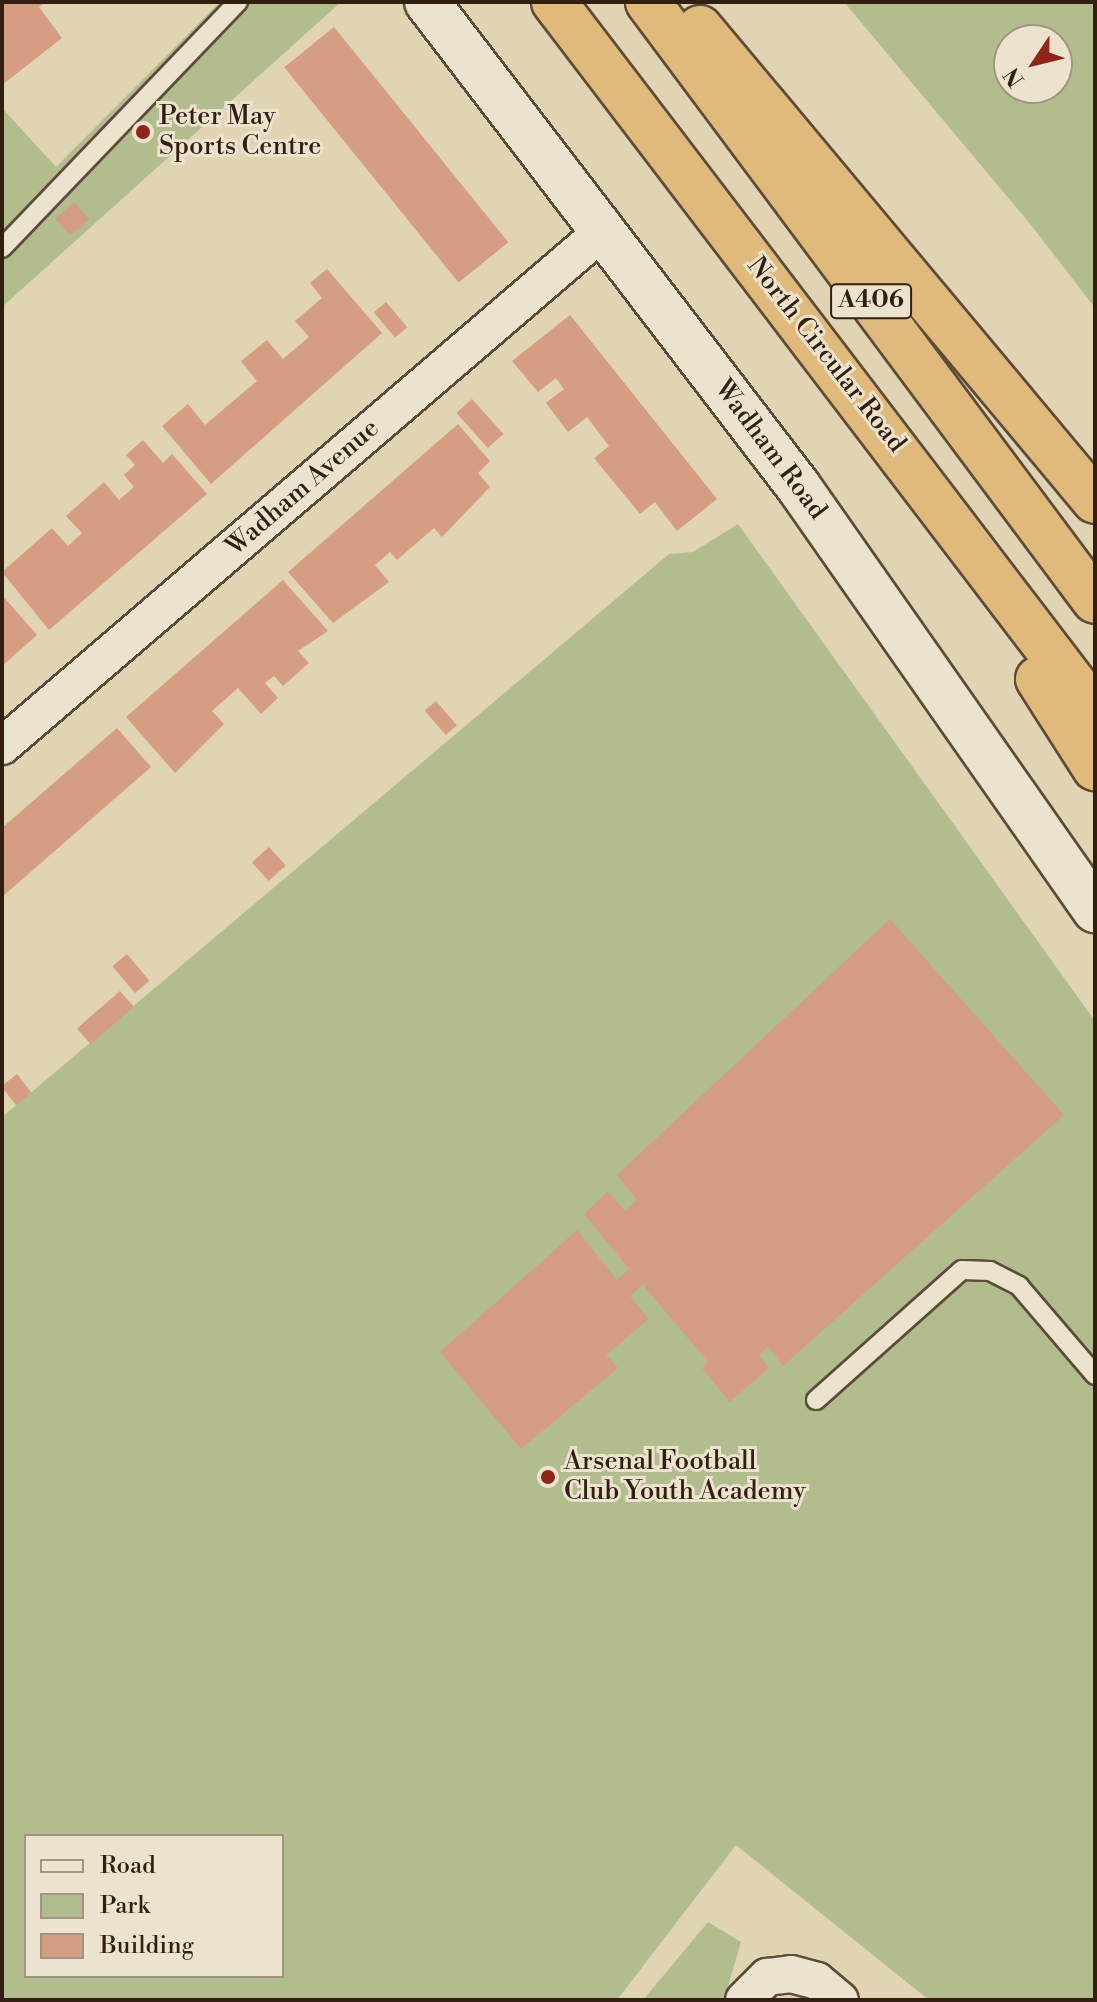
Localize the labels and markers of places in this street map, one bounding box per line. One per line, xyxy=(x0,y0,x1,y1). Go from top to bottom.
place label: Peter May Sports Centre xyxy=(159,101,321,162)
marker: Peter May Sports Centre xyxy=(134,123,152,141)
place label: Arsenal Football Club Youth Academy xyxy=(564,1446,806,1508)
marker: Arsenal Football Club Youth Academy xyxy=(539,1468,557,1486)

